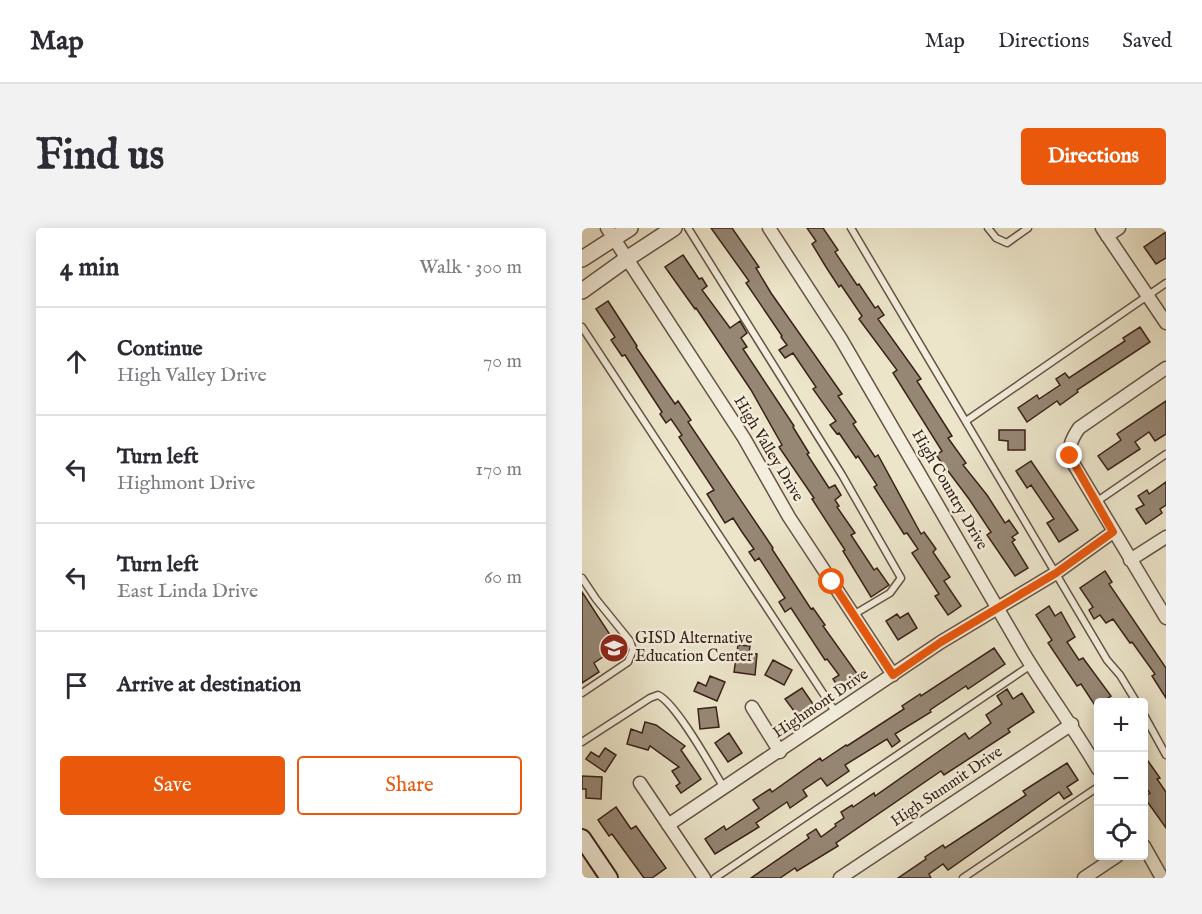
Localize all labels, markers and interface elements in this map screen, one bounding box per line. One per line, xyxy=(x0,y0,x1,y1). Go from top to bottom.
text: Map xyxy=(30,24,84,59)
text: Map xyxy=(925,28,965,55)
text: Directions xyxy=(998,28,1089,55)
text: Saved xyxy=(1122,28,1172,55)
button: Directions xyxy=(1021,128,1166,185)
text: Find us xyxy=(36,130,164,183)
text: 4 min xyxy=(60,251,119,284)
text: Walk · 300 m xyxy=(419,255,522,280)
text: Continue xyxy=(117,335,203,363)
icon: ahead xyxy=(60,345,93,378)
text: 70 m xyxy=(483,349,522,374)
text: High Valley Drive xyxy=(117,363,267,388)
street label: High Valley Drive xyxy=(729,393,807,505)
street label: High Country Drive xyxy=(906,426,992,554)
route end xyxy=(1056,442,1082,468)
text: Turn left xyxy=(117,443,199,471)
icon: left xyxy=(60,453,93,486)
text: 170 m xyxy=(476,457,522,482)
text: Highmont Drive xyxy=(117,471,256,496)
text: Turn left xyxy=(117,551,199,579)
icon: left xyxy=(60,561,93,594)
text: 60 m xyxy=(484,565,522,590)
route start xyxy=(818,568,844,594)
text: East Linda Drive xyxy=(117,579,258,604)
place label: GISD Alternative Education Center xyxy=(635,629,753,667)
school or university icon: GISD Alternative Education Center xyxy=(598,632,630,664)
street label: Highmont Drive xyxy=(769,665,873,743)
icon: arrive xyxy=(60,669,93,702)
text: Arrive at destination xyxy=(117,671,301,699)
map controls xyxy=(1094,698,1148,860)
button: + xyxy=(1094,698,1148,752)
street label: High Summit Drive xyxy=(887,742,1007,832)
button: − xyxy=(1094,752,1148,806)
button: Save xyxy=(60,756,285,815)
button: Share xyxy=(297,756,522,815)
button: locate xyxy=(1094,806,1148,860)

